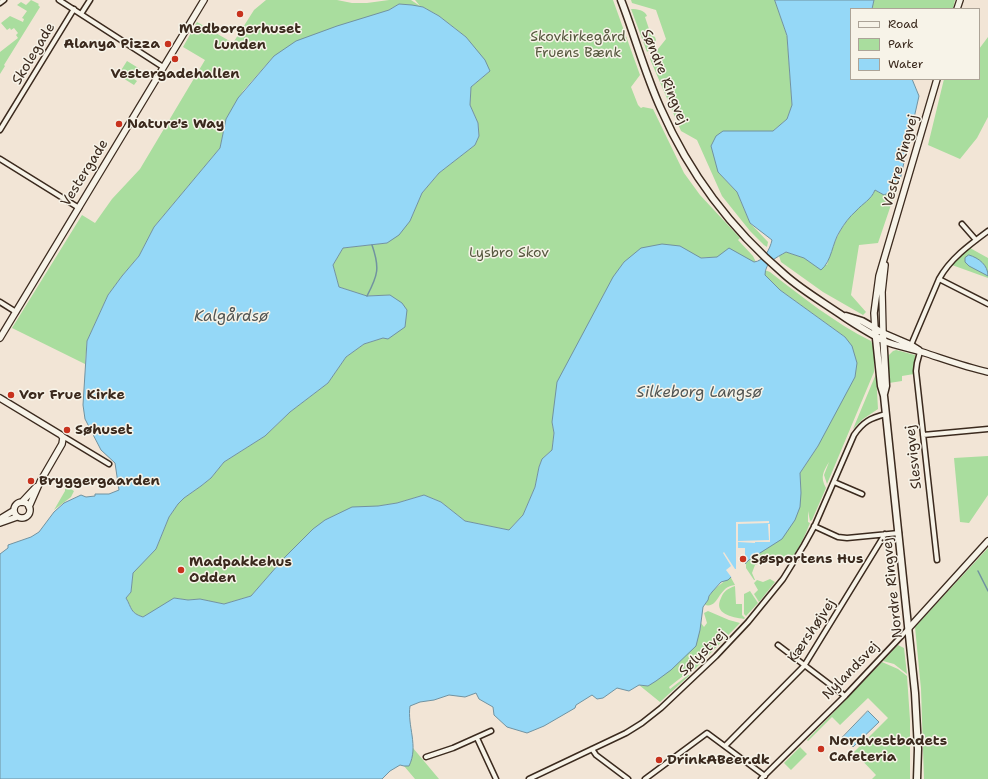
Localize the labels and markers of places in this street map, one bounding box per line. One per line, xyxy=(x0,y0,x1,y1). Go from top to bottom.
marker: Medborgerhuset Lunden xyxy=(235,9,245,19)
place label: Medborgerhuset Lunden xyxy=(179,21,301,54)
place label: Alanya Pizza xyxy=(63,36,160,52)
marker: Alanya Pizza xyxy=(163,39,173,49)
marker: Vestergadehallen xyxy=(170,54,180,64)
place label: Vestergadehallen xyxy=(110,66,240,82)
place label: Nature's Way xyxy=(127,116,224,132)
marker: Nature's Way xyxy=(114,119,124,129)
place label: Vor Frue Kirke xyxy=(19,387,125,403)
marker: Vor Frue Kirke xyxy=(6,390,16,400)
place label: Søhuset xyxy=(75,422,133,438)
marker: Søhuset xyxy=(62,425,72,435)
place label: Bryggergaarden xyxy=(39,473,160,489)
marker: Bryggergaarden xyxy=(26,476,36,486)
place label: Søsportens Hus xyxy=(751,551,863,567)
place label: Madpakkehus Odden xyxy=(189,554,292,586)
marker: Søsportens Hus xyxy=(738,554,748,564)
marker: Madpakkehus Odden xyxy=(176,565,186,575)
place label: Nordvestbadets Cafeteria xyxy=(829,733,947,766)
marker: Nordvestbadets Cafeteria xyxy=(816,744,826,754)
place label: DrinkABeer.dk xyxy=(667,752,770,768)
marker: DrinkABeer.dk xyxy=(654,755,664,765)

